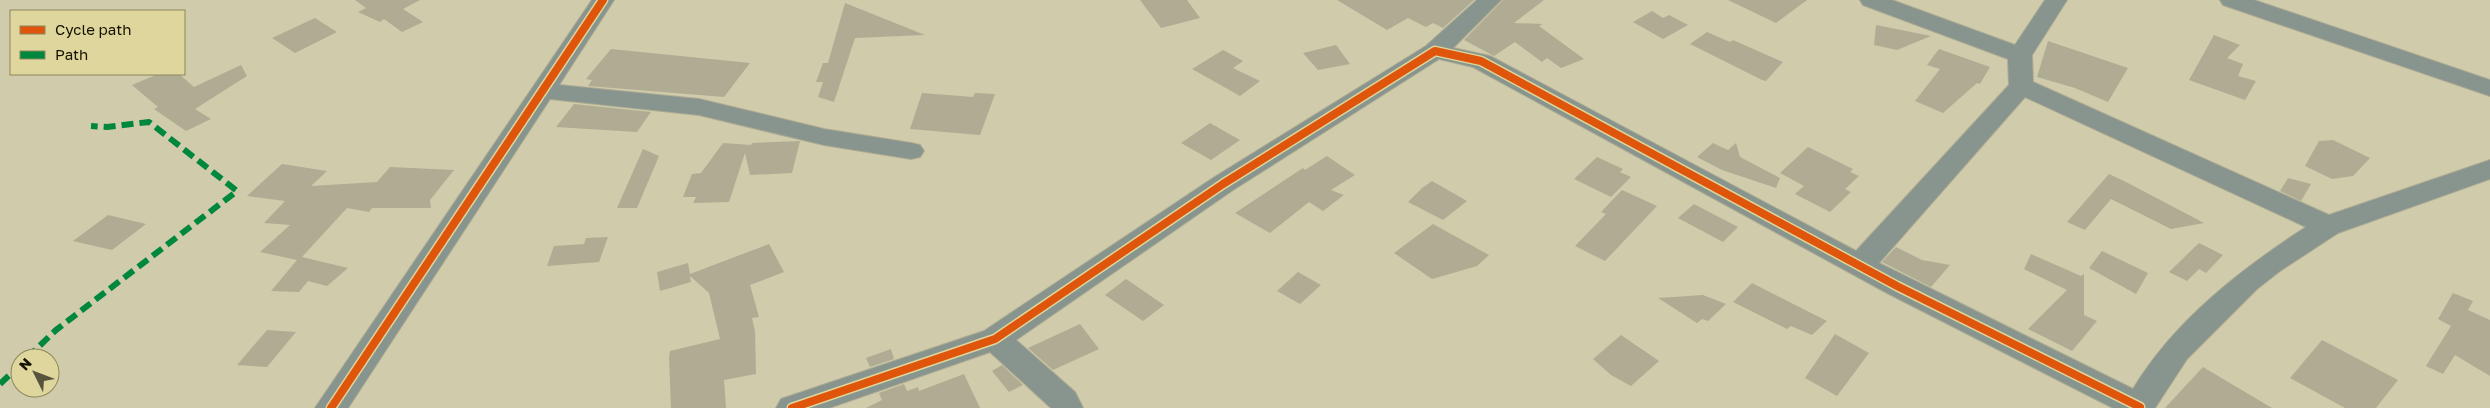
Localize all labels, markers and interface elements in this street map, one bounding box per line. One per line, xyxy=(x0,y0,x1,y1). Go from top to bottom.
legend xyxy=(10,10,185,75)
text: Cycle path xyxy=(55,20,131,38)
text: Path xyxy=(55,45,88,63)
north arrow xyxy=(10,348,60,398)
text: N xyxy=(15,354,35,374)

